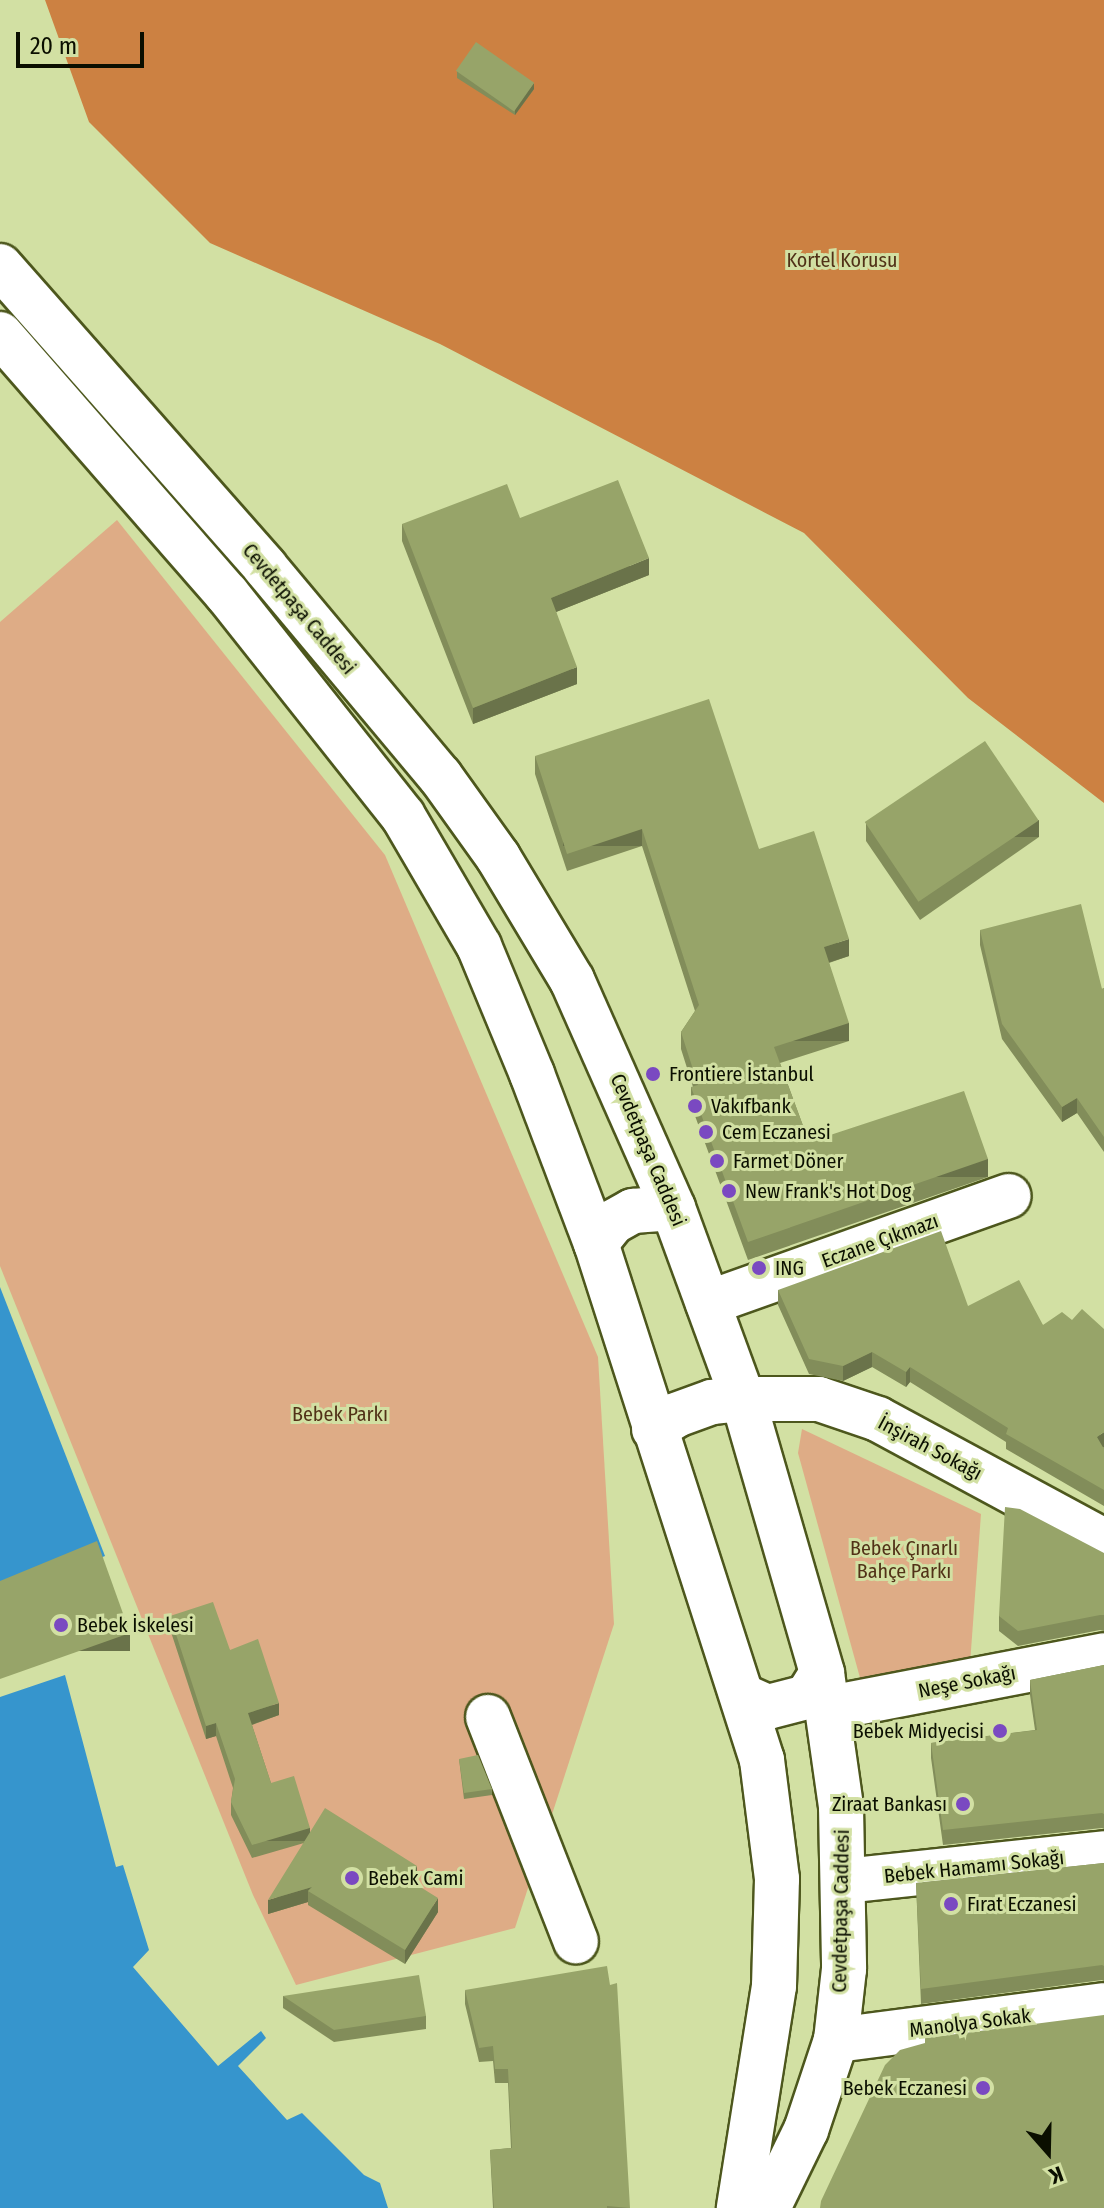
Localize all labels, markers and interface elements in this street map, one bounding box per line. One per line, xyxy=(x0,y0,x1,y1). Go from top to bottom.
scale bar xyxy=(20,16,148,66)
text: 20 m xyxy=(30,32,77,60)
park label: Kortel Korusu xyxy=(786,248,898,272)
street label: Cevdetpaşa Caddesi xyxy=(237,539,361,679)
place label: Frontiere İstanbul xyxy=(669,1062,814,1086)
marker: Frontiere İstanbul xyxy=(644,1065,662,1083)
street label: Cevdetpaşa Caddesi xyxy=(605,1070,691,1230)
place label: Vakıfbank xyxy=(711,1094,791,1118)
marker: Vakıfbank xyxy=(686,1097,704,1115)
place label: Cem Eczanesi xyxy=(722,1120,831,1144)
marker: Cem Eczanesi xyxy=(697,1123,715,1141)
place label: Farmet Döner xyxy=(733,1149,843,1173)
marker: Farmet Döner xyxy=(708,1152,726,1170)
place label: New Frank's Hot Dog xyxy=(745,1179,911,1203)
marker: New Frank's Hot Dog xyxy=(720,1182,738,1200)
street label: Eczane Çıkmazı xyxy=(818,1209,942,1273)
place label: ING xyxy=(775,1256,804,1280)
marker: ING xyxy=(750,1259,768,1277)
park label: Bebek Parkı xyxy=(292,1402,388,1426)
street label: İnşirah Sokağı xyxy=(874,1411,986,1485)
park label: Bebek Çınarlı Bahçe Parkı xyxy=(850,1537,958,1584)
place label: Bebek İskelesi xyxy=(77,1613,194,1637)
marker: Bebek İskelesi xyxy=(52,1616,70,1634)
street label: Neşe Sokağı xyxy=(916,1661,1018,1703)
place label: Bebek Midyecisi xyxy=(853,1719,984,1743)
marker: Bebek Midyecisi xyxy=(991,1722,1009,1740)
place label: Ziraat Bankası xyxy=(832,1792,947,1816)
marker: Ziraat Bankası xyxy=(954,1795,972,1813)
street label: Cevdetpaşa Caddesi xyxy=(828,1829,854,1993)
street label: Bebek Hamamı Sokağı xyxy=(883,1846,1065,1888)
place label: Bebek Cami xyxy=(368,1866,464,1890)
marker: Bebek Cami xyxy=(343,1869,361,1887)
place label: Fırat Eczanesi xyxy=(967,1892,1076,1916)
marker: Fırat Eczanesi xyxy=(942,1895,960,1913)
street label: Manolya Sokak xyxy=(908,2004,1032,2042)
place label: Bebek Eczanesi xyxy=(843,2076,967,2100)
marker: Bebek Eczanesi xyxy=(974,2079,992,2097)
north arrow xyxy=(1008,2112,1088,2192)
text: K xyxy=(1046,2160,1067,2190)

